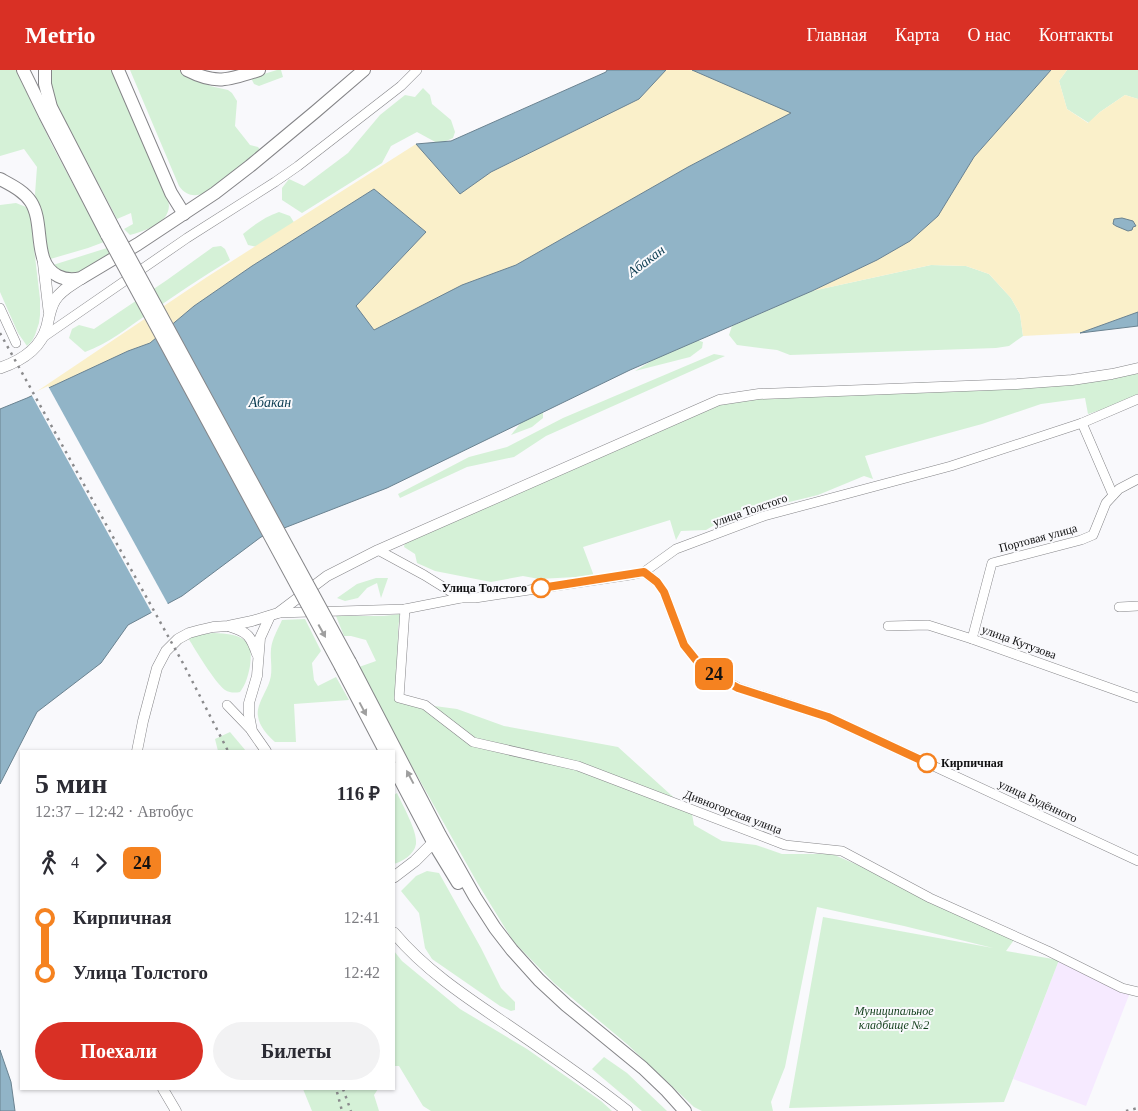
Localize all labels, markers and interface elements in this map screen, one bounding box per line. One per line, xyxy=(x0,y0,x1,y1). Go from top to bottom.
text: Metrio xyxy=(25,22,96,48)
text: Главная xyxy=(807,25,867,45)
text: Карта xyxy=(895,25,940,45)
text: О нас xyxy=(968,25,1011,45)
text: Контакты xyxy=(1039,25,1113,45)
water label: Абакан xyxy=(624,242,668,280)
water label: Абакан xyxy=(248,395,291,410)
street label: улица Толстого xyxy=(711,491,789,529)
street label: Портовая улица xyxy=(997,521,1079,555)
marker: Улица Толстого xyxy=(531,578,551,598)
place label: Улица Толстого xyxy=(442,581,527,595)
street label: улица Кутузова xyxy=(980,622,1059,662)
one-way arrow xyxy=(318,624,326,639)
line badge: 24 xyxy=(692,658,736,690)
text: 24 xyxy=(705,664,723,684)
one-way arrow xyxy=(359,702,367,717)
marker: Кирпичная xyxy=(917,753,937,773)
place label: Кирпичная xyxy=(941,756,1004,770)
text: 5 мин xyxy=(35,768,107,799)
one-way arrow xyxy=(406,769,414,784)
street label: улица Будённого xyxy=(996,777,1080,825)
text: 116 ₽ xyxy=(337,783,380,804)
street label: Дивногорская улица xyxy=(682,787,785,837)
text: 12:37 – 12:42 · Автобус xyxy=(35,803,193,820)
icon: walk xyxy=(35,849,63,877)
icon: forward xyxy=(87,849,115,877)
text: 24 xyxy=(133,853,151,873)
text: 4 xyxy=(71,854,79,871)
text: Кирпичная xyxy=(73,907,172,928)
text: 12:41 xyxy=(344,909,380,926)
text: Улица Толстого xyxy=(73,962,208,983)
text: 12:42 xyxy=(344,964,380,981)
park label: Муниципальное кладбище №2 xyxy=(853,1004,934,1032)
button: Поехали xyxy=(35,1022,203,1080)
button: Билеты xyxy=(213,1022,380,1080)

